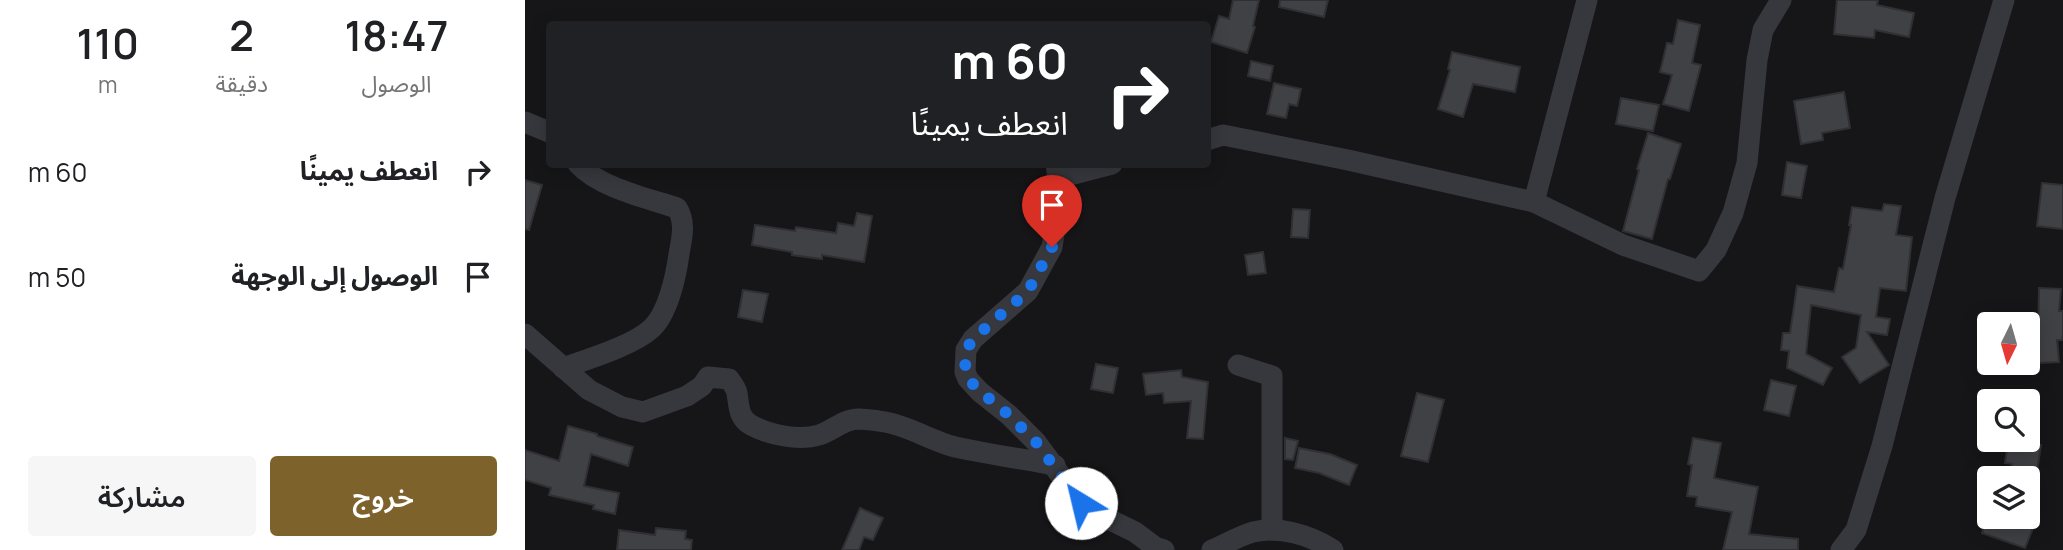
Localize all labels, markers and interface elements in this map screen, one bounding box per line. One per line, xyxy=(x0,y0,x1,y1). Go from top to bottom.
text: 2 xyxy=(229,6,254,64)
text: 18:47 xyxy=(344,6,448,64)
text: 110 xyxy=(77,14,139,72)
text: 60 m xyxy=(951,27,1068,94)
icon: right xyxy=(1092,49,1183,140)
text: دقيقة xyxy=(215,67,268,99)
text: الوصول xyxy=(361,67,431,99)
text: m xyxy=(98,68,118,100)
text: انعطف يمينًا xyxy=(911,101,1068,145)
text: انعطف يمينًا xyxy=(300,152,438,188)
icon: right xyxy=(459,153,497,191)
text: 60 m xyxy=(28,154,87,190)
pin xyxy=(1022,175,1082,247)
icon: arrive xyxy=(1033,186,1071,224)
text: الوصول إلى الوجهة xyxy=(231,257,438,293)
icon: arrive xyxy=(459,258,497,296)
text: 50 m xyxy=(28,259,86,295)
north arrow xyxy=(1977,312,2041,374)
map controls xyxy=(1977,312,2040,529)
button: search xyxy=(1977,389,2040,452)
button: مشاركة xyxy=(28,456,256,536)
button: خروج xyxy=(270,456,497,536)
position arrow xyxy=(1044,466,1118,540)
button: layers xyxy=(1977,466,2040,529)

